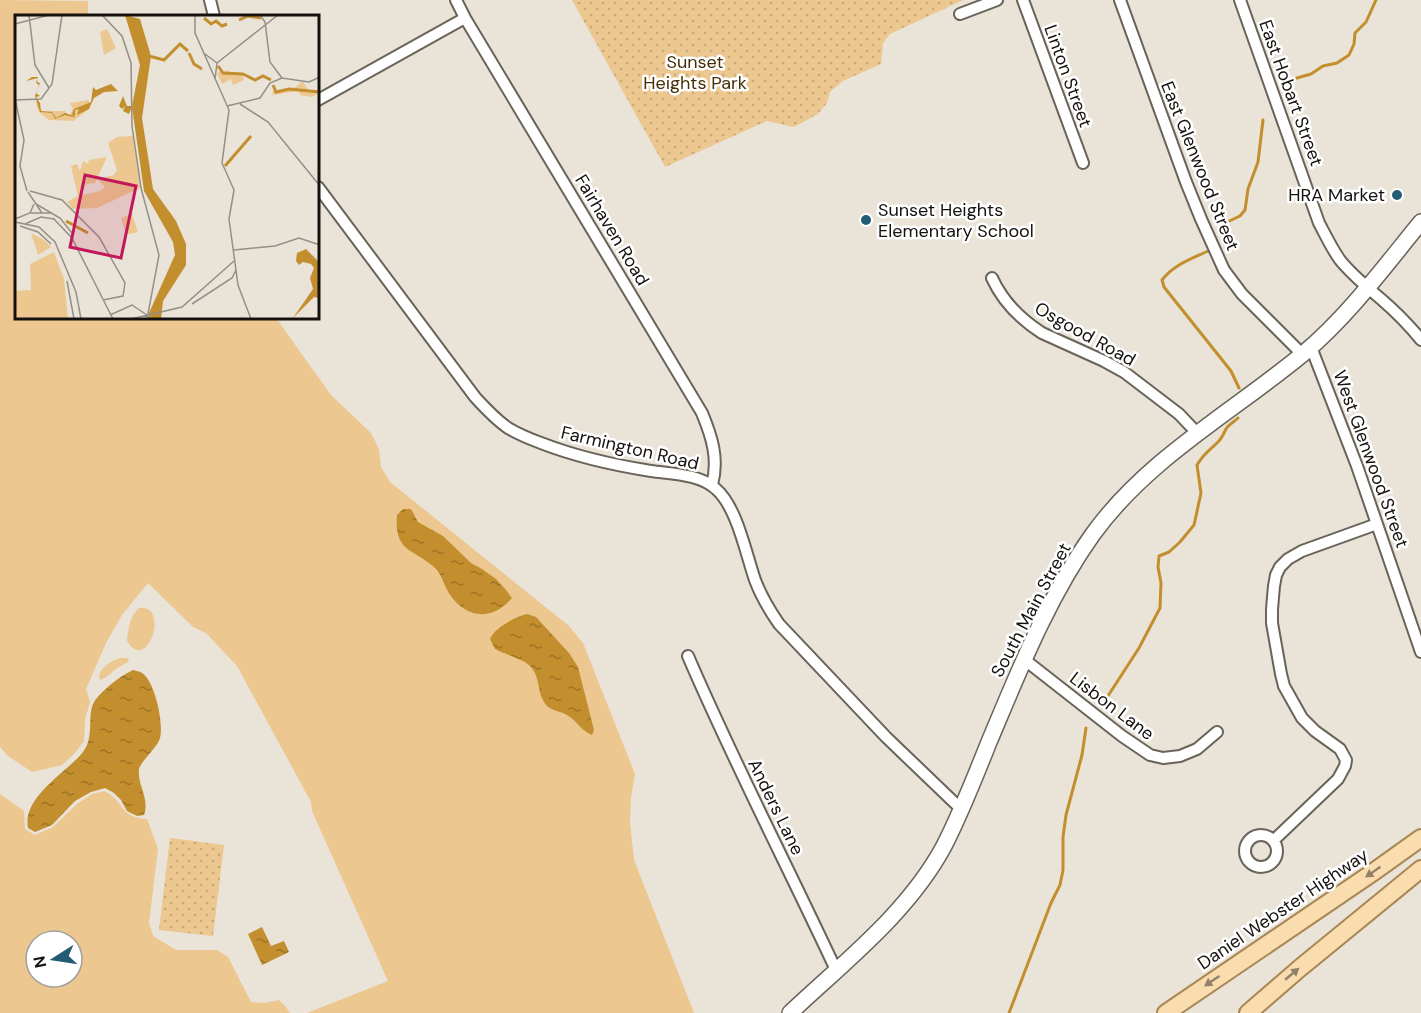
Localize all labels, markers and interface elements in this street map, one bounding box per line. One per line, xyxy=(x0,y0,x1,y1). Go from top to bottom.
inset map xyxy=(15,15,320,320)
street label: East Hobart Street xyxy=(1253,17,1329,169)
street label: Linton Street xyxy=(1038,21,1098,131)
park label: Sunset Heights Park xyxy=(643,50,747,95)
street label: East Glenwood Street xyxy=(1155,78,1245,254)
street label: Fairhaven Road xyxy=(569,170,655,290)
place label: HRA Market xyxy=(1288,183,1385,207)
marker: HRA Market xyxy=(1390,188,1404,202)
place label: Sunset Heights Elementary School xyxy=(878,198,1034,243)
marker: Sunset Heights Elementary School xyxy=(859,213,873,227)
street label: Osgood Road xyxy=(1030,296,1140,372)
street label: West Glenwood Street xyxy=(1328,367,1414,551)
street label: Farmington Road xyxy=(559,420,701,476)
street label: South Main Street xyxy=(985,539,1077,681)
street label: Lisbon Lane xyxy=(1065,666,1159,746)
street label: Anders Lane xyxy=(742,755,810,859)
street label: Daniel Webster Highway xyxy=(1193,843,1373,975)
one-way arrow xyxy=(1366,865,1381,877)
north arrow xyxy=(24,929,84,989)
text: N xyxy=(28,954,51,970)
one-way arrow xyxy=(1284,968,1300,981)
one-way arrow xyxy=(1204,975,1220,986)

